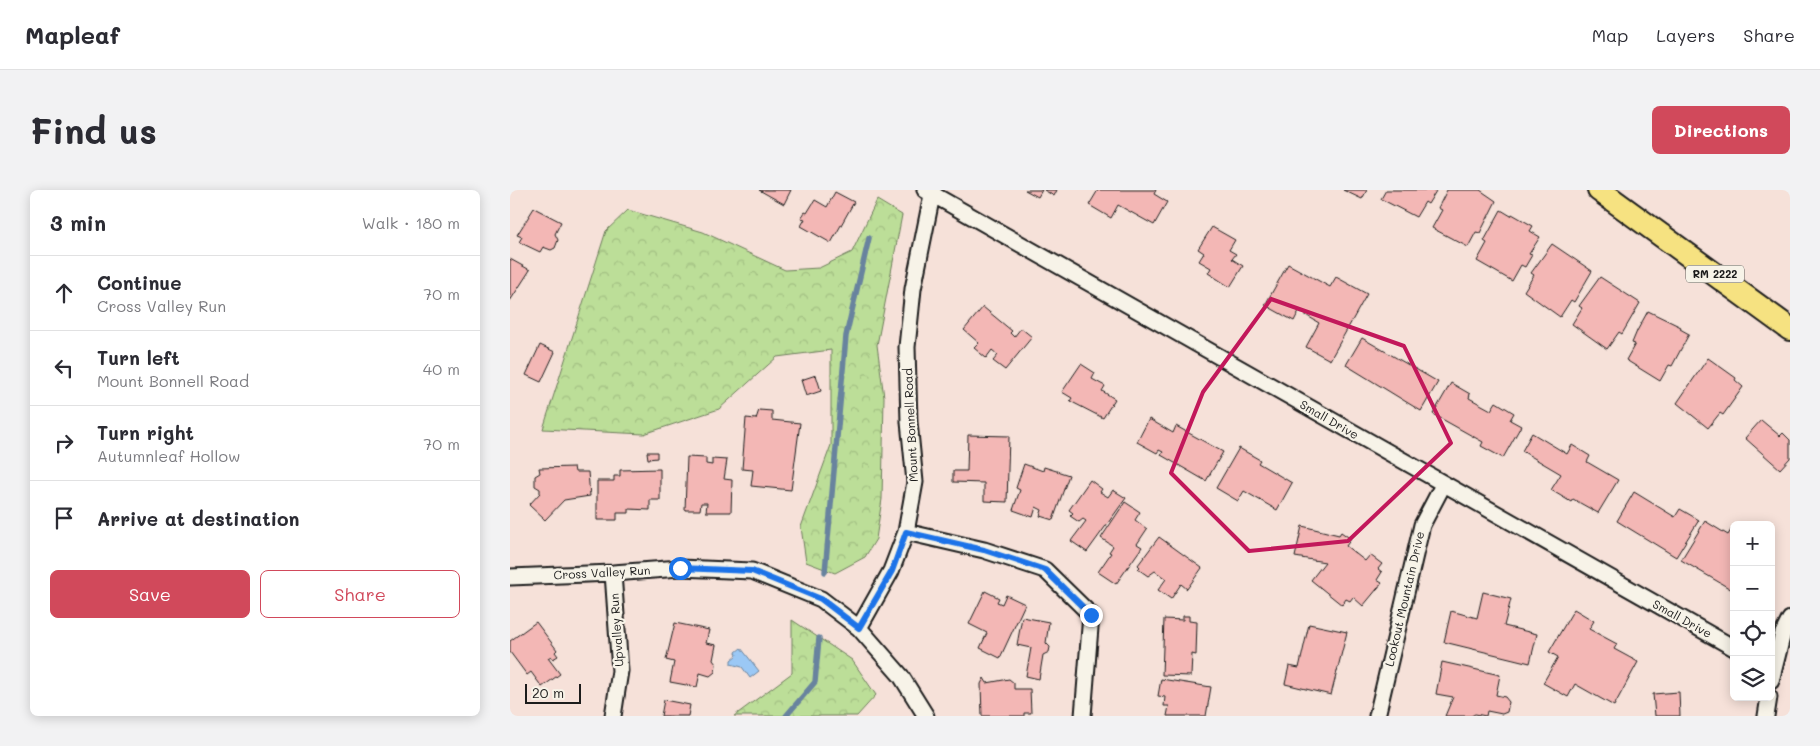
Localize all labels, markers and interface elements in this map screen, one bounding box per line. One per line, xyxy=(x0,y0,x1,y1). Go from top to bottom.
text: Mapleaf xyxy=(25,19,120,50)
text: Map xyxy=(1592,23,1628,47)
text: Layers xyxy=(1656,23,1715,47)
text: Share xyxy=(1743,23,1795,47)
button: Directions xyxy=(1652,106,1790,154)
text: Find us xyxy=(30,107,157,153)
text: 3 min xyxy=(50,209,106,236)
text: Walk · 180 m xyxy=(362,212,460,233)
road number: RM 2222 xyxy=(1686,266,1744,282)
text: Continue xyxy=(97,270,182,295)
icon: ahead xyxy=(50,279,78,307)
text: 70 m xyxy=(423,283,460,304)
text: Cross Valley Run xyxy=(97,295,226,316)
text: Turn left xyxy=(97,345,180,370)
icon: left xyxy=(50,354,78,382)
text: 40 m xyxy=(423,358,460,379)
street label: Mount Bonnell Road xyxy=(899,367,921,482)
text: Mount Bonnell Road xyxy=(97,370,249,391)
street label: Small Drive xyxy=(1297,396,1362,442)
text: Turn right xyxy=(97,420,194,445)
icon: right xyxy=(50,429,78,457)
text: 70 m xyxy=(423,433,460,454)
text: Autumnleaf Hollow xyxy=(97,445,240,466)
icon: arrive xyxy=(50,504,78,532)
text: Arrive at destination xyxy=(97,506,300,531)
map controls xyxy=(1730,521,1775,701)
button: + xyxy=(1730,521,1775,566)
street label: Lookout Mountain Drive xyxy=(1381,530,1427,668)
route start xyxy=(669,557,692,580)
street label: Cross Valley Run xyxy=(553,561,651,583)
button: − xyxy=(1730,566,1775,611)
button: Save xyxy=(50,570,250,618)
button: Share xyxy=(260,570,460,618)
street label: Upvalley Run xyxy=(605,593,627,667)
street label: Small Drive xyxy=(1650,595,1715,641)
route end xyxy=(1080,604,1103,627)
button: locate xyxy=(1730,611,1775,656)
button: layers xyxy=(1730,656,1775,701)
scale bar xyxy=(525,681,581,704)
text: 20 m xyxy=(532,683,564,702)

